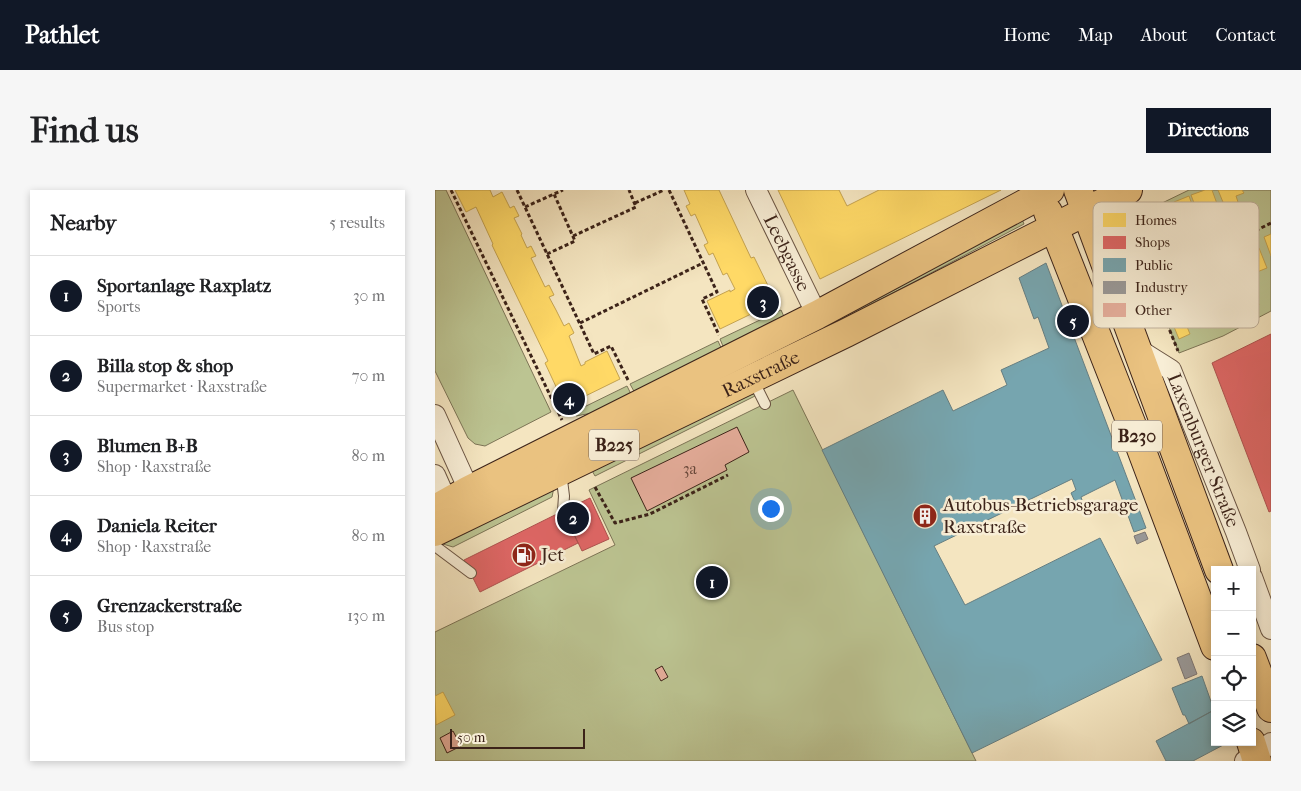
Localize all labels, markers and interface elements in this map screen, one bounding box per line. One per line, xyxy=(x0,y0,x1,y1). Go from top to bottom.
text: Pathlet xyxy=(25,21,99,49)
text: Home xyxy=(1003,25,1050,46)
text: Map xyxy=(1078,25,1113,46)
text: About xyxy=(1141,25,1187,46)
text: Contact xyxy=(1215,25,1276,46)
button: Directions xyxy=(1146,108,1271,153)
text: Find us xyxy=(30,110,139,151)
legend xyxy=(1093,202,1259,328)
text: Nearby xyxy=(50,211,116,235)
street label: Leebgasse xyxy=(759,211,815,295)
text: Homes xyxy=(1135,212,1177,229)
text: 5 results xyxy=(329,213,385,232)
text: Shops xyxy=(1135,234,1170,251)
text: Public xyxy=(1135,257,1173,274)
text: Sportanlage Raxplatz xyxy=(97,275,271,297)
text: Industry xyxy=(1135,279,1188,296)
pin: 3 xyxy=(747,283,779,321)
text: 1 xyxy=(63,286,69,305)
text: 30 m xyxy=(353,286,385,305)
text: Sports xyxy=(97,297,140,316)
pin: 5 xyxy=(1057,302,1089,340)
text: Other xyxy=(1135,302,1172,319)
street label: Raxstraße xyxy=(719,346,803,402)
text: Billa stop & shop xyxy=(97,355,233,377)
text: 2 xyxy=(62,366,70,385)
text: 70 m xyxy=(352,366,385,385)
street label: Laxenburger Straße xyxy=(1163,370,1244,531)
text: Supermarket · Raxstraße xyxy=(97,377,267,396)
pin: 4 xyxy=(553,380,585,418)
road number: B230 xyxy=(1112,420,1162,452)
road number: B225 xyxy=(589,430,639,460)
text: Blumen B+B xyxy=(97,435,198,457)
text: 3 xyxy=(63,446,69,465)
text: 80 m xyxy=(351,446,385,465)
text: Shop · Raxstraße xyxy=(97,457,211,476)
house number: 3a xyxy=(683,459,698,478)
place label: Autobus-Betriebsgarage Raxstraße xyxy=(942,494,1138,538)
your location xyxy=(758,496,784,522)
pin: 2 xyxy=(557,499,589,537)
building icon: Autobus-Betriebsgarage Raxstraße xyxy=(912,503,938,529)
text: Daniela Reiter xyxy=(97,515,217,537)
text: 4 xyxy=(61,526,71,545)
text: 80 m xyxy=(351,526,385,545)
text: Shop · Raxstraße xyxy=(97,537,211,556)
fuel station icon: Jet xyxy=(511,542,537,568)
place label: Jet xyxy=(539,544,564,566)
pin: 1 xyxy=(696,563,728,601)
map controls xyxy=(1211,566,1256,746)
button: + xyxy=(1211,566,1256,611)
text: Grenzackerstraße xyxy=(97,595,242,617)
text: 5 xyxy=(63,606,69,625)
text: 130 m xyxy=(347,606,385,625)
button: − xyxy=(1211,611,1256,656)
text: Bus stop xyxy=(97,617,154,636)
button: locate xyxy=(1211,656,1256,701)
button: layers xyxy=(1211,701,1256,746)
scale bar xyxy=(450,726,585,749)
text: 50 m xyxy=(457,729,485,746)

